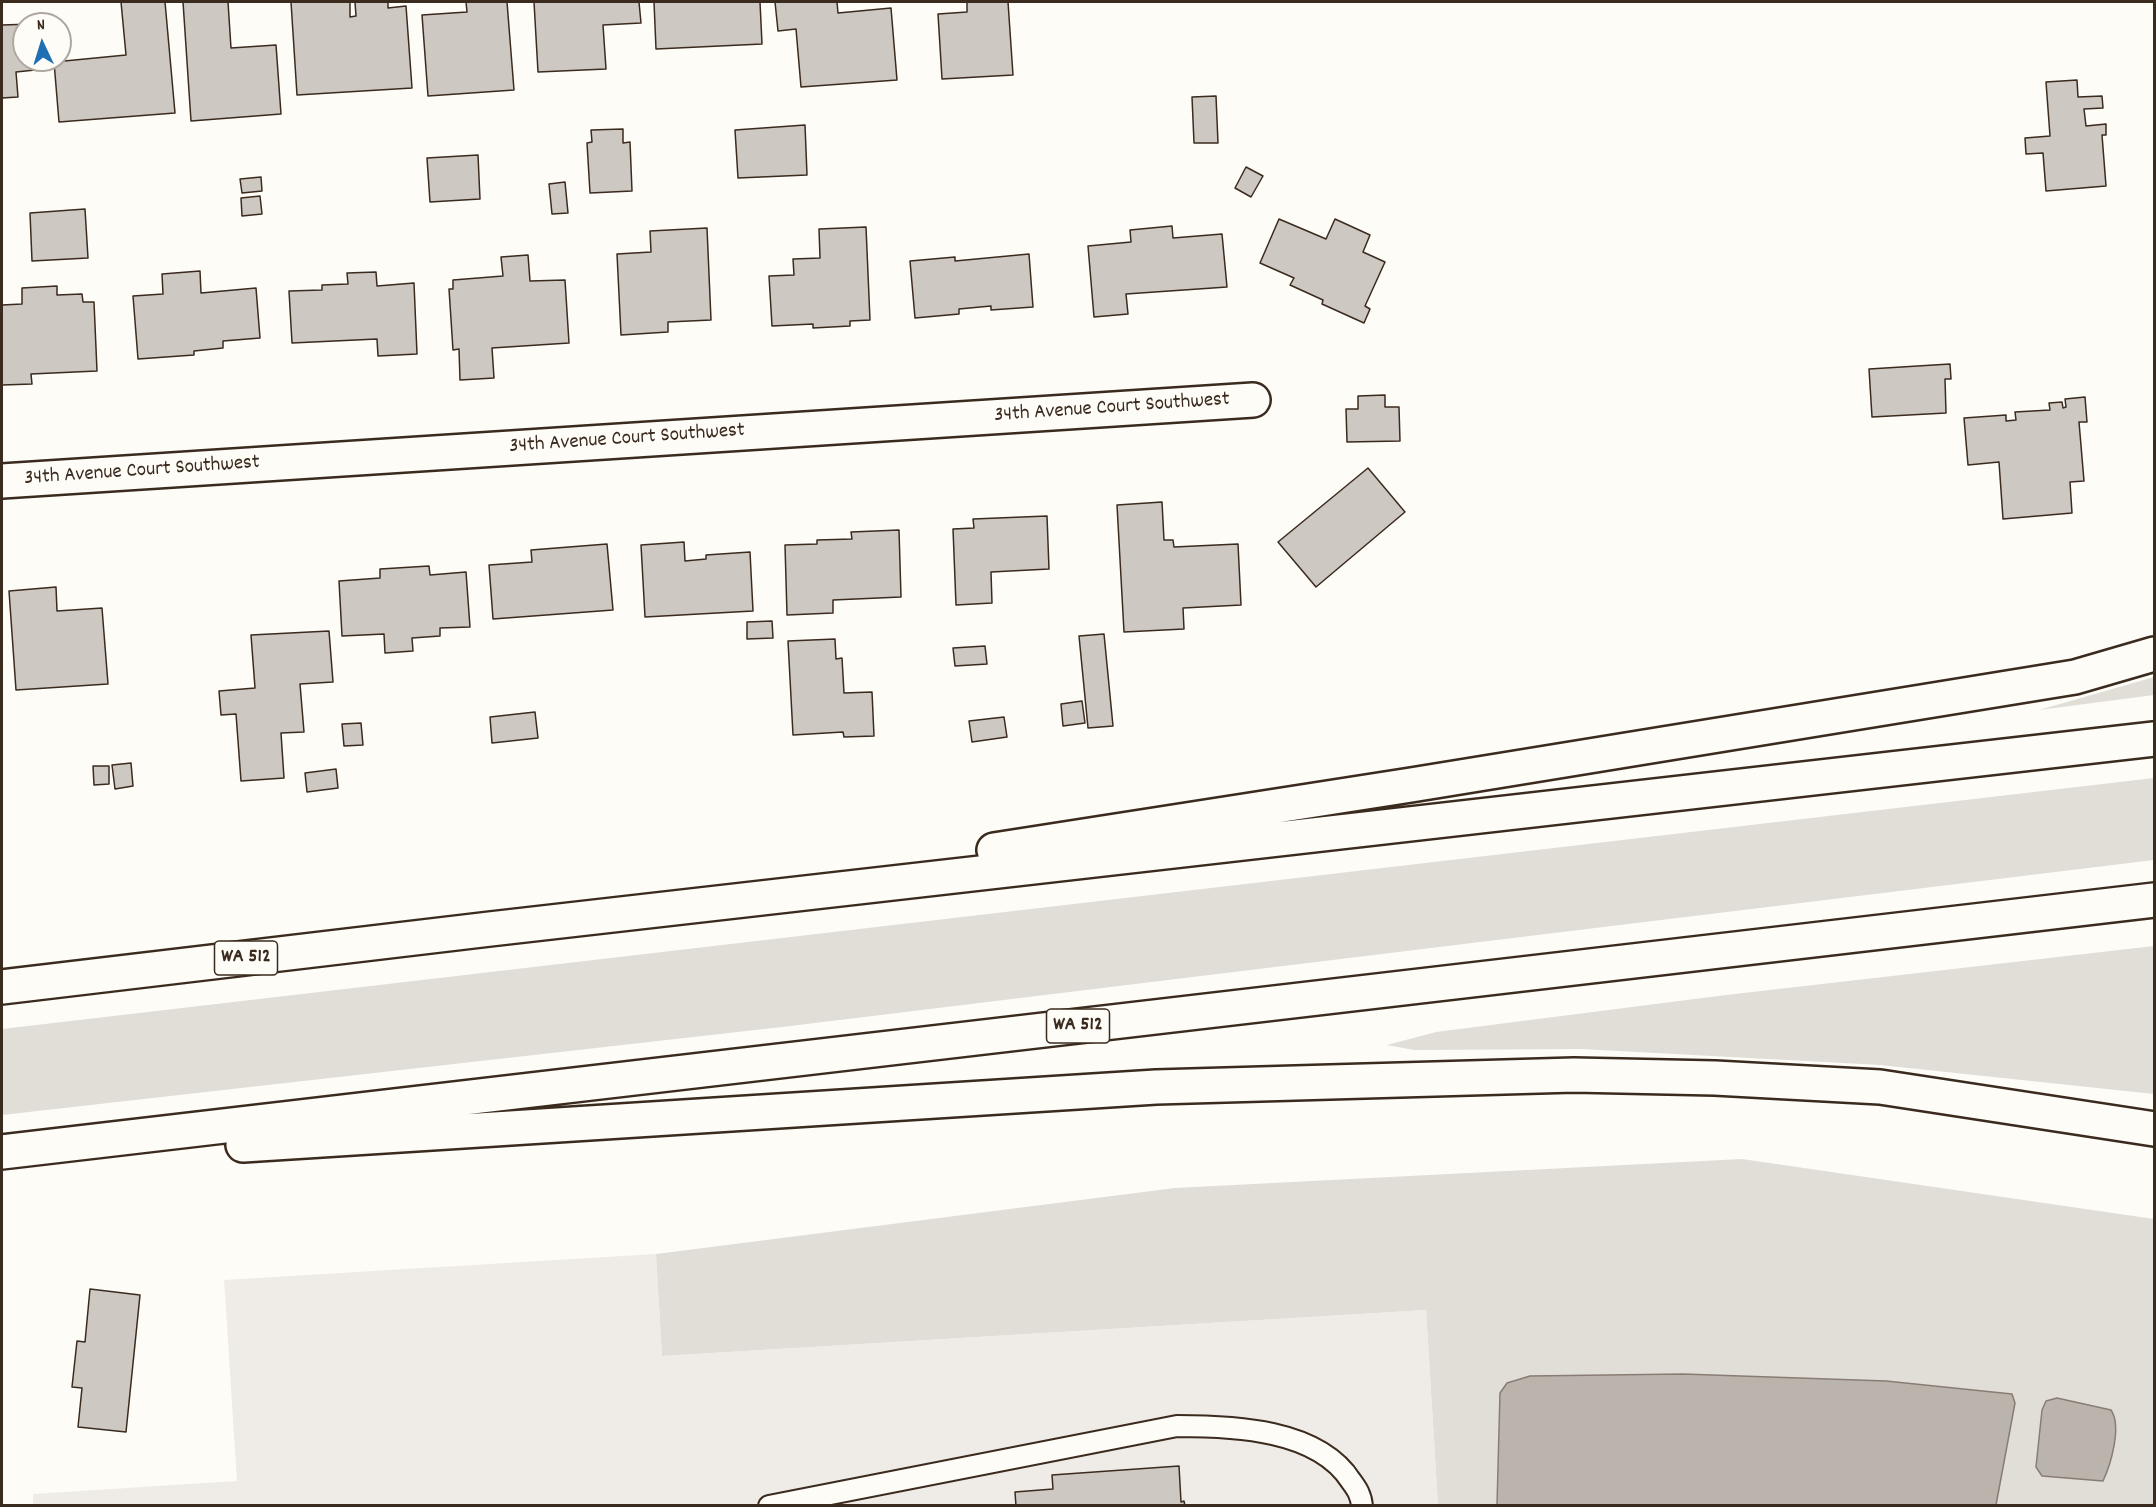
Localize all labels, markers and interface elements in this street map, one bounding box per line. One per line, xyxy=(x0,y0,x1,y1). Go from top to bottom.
north arrow xyxy=(12,12,72,72)
text: N xyxy=(36,14,46,37)
street label: 34th Avenue Court Southwest xyxy=(993,388,1231,430)
street label: 34th Avenue Court Southwest xyxy=(508,419,746,461)
street label: 34th Avenue Court Southwest xyxy=(23,451,261,493)
road number: WA 512 xyxy=(214,941,278,975)
road number: WA 512 xyxy=(1046,1009,1110,1043)

